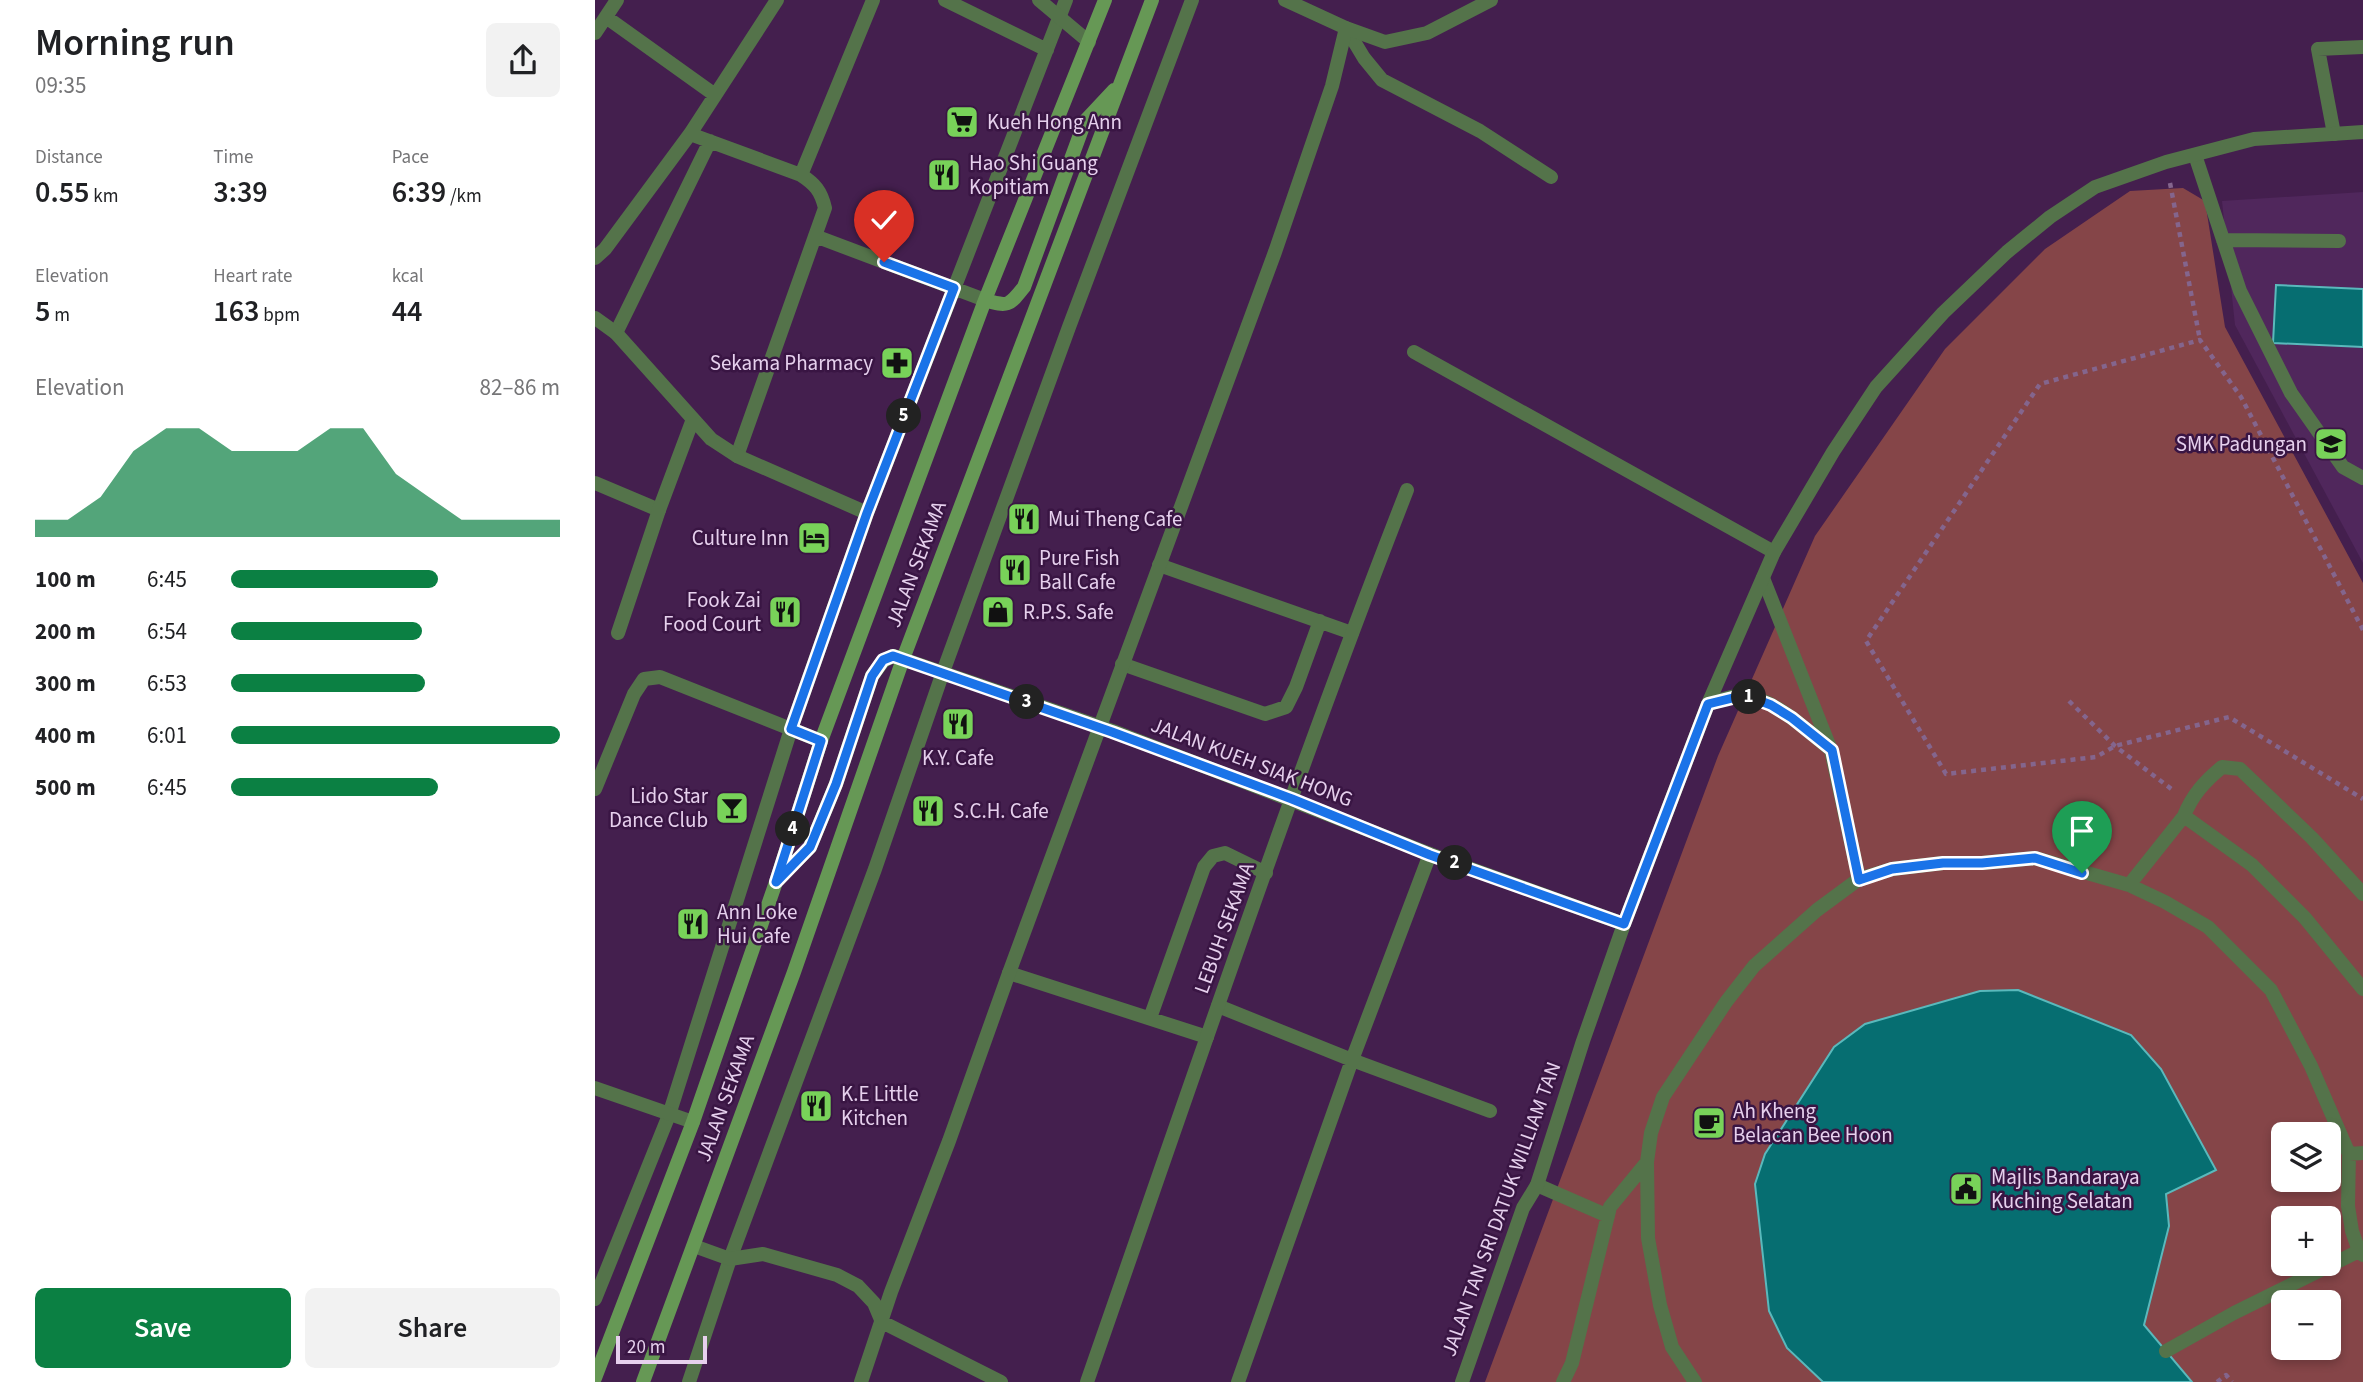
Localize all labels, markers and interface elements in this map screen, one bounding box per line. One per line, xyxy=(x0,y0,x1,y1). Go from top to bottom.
text: Morning run xyxy=(35,16,235,70)
button: share xyxy=(486,23,560,97)
text: 09:35 xyxy=(35,69,86,102)
supermarket icon: Kueh Hong Ann xyxy=(943,103,981,141)
place label: Kueh Hong Ann xyxy=(987,107,1122,137)
text: Distance xyxy=(35,144,103,171)
text: Time xyxy=(213,144,253,171)
text: Pace xyxy=(392,144,429,171)
place label: Hao Shi Guang Kopitiam xyxy=(969,148,1098,202)
restaurant icon: Hao Shi Guang Kopitiam xyxy=(925,156,963,194)
text: 0.55 xyxy=(35,171,89,214)
text: 3:39 xyxy=(213,171,268,214)
text: 6:39 xyxy=(392,171,446,214)
text: km xyxy=(89,183,118,210)
text: /km xyxy=(446,183,482,210)
pin xyxy=(854,190,914,262)
icon: check xyxy=(865,201,903,239)
text: Elevation xyxy=(35,263,109,290)
text: Heart rate xyxy=(213,263,292,290)
text: kcal xyxy=(392,263,424,290)
text: 5 xyxy=(35,290,50,333)
text: 163 xyxy=(213,290,260,333)
text: 44 xyxy=(392,290,422,333)
text: m xyxy=(50,302,70,329)
text: bpm xyxy=(260,302,300,329)
pharmacy icon: Sekama Pharmacy xyxy=(878,344,916,382)
place label: Sekama Pharmacy xyxy=(710,348,873,378)
text: Elevation xyxy=(35,371,125,404)
text: 82–86 m xyxy=(480,371,560,404)
pin: 5 xyxy=(887,398,921,434)
text: 5 xyxy=(898,402,909,429)
school or university icon: SMK Padungan xyxy=(2312,425,2350,463)
place label: SMK Padungan xyxy=(2176,429,2307,459)
street label: JALAN SEKAMA xyxy=(878,496,954,632)
restaurant icon: Mui Theng Cafe xyxy=(1005,500,1043,538)
place label: Mui Theng Cafe xyxy=(1048,504,1182,534)
hotel icon: Culture Inn xyxy=(795,519,833,557)
place label: Culture Inn xyxy=(692,523,789,553)
place label: Pure Fish Ball Cafe xyxy=(1039,543,1120,597)
restaurant icon: Pure Fish Ball Cafe xyxy=(996,551,1034,589)
text: 100 m xyxy=(35,563,96,596)
text: 6:45 xyxy=(147,563,187,596)
place label: Fook Zai Food Court xyxy=(663,585,761,639)
restaurant icon: Fook Zai Food Court xyxy=(766,593,804,631)
shop icon: R.P.S. Safe xyxy=(979,593,1017,631)
place label: R.P.S. Safe xyxy=(1023,597,1114,627)
text: 200 m xyxy=(35,615,96,648)
text: 6:54 xyxy=(147,615,187,648)
text: 300 m xyxy=(35,667,96,700)
text: 6:53 xyxy=(147,667,187,700)
pin: 1 xyxy=(1731,680,1767,714)
text: 1 xyxy=(1743,683,1754,710)
pin: 3 xyxy=(1009,684,1045,720)
text: 3 xyxy=(1021,688,1032,715)
restaurant icon: K.Y. Cafe xyxy=(939,705,977,743)
street label: JALAN KUEH SIAK HONG xyxy=(1147,710,1357,814)
text: 400 m xyxy=(35,719,96,752)
text: 6:01 xyxy=(147,719,187,752)
place label: K.Y. Cafe xyxy=(922,743,994,773)
text: 500 m xyxy=(35,771,96,804)
text: 6:45 xyxy=(147,771,187,804)
place label: Lido Star Dance Club xyxy=(609,781,709,835)
bar icon: Lido Star Dance Club xyxy=(713,789,751,827)
restaurant icon: S.C.H. Cafe xyxy=(909,792,947,830)
place label: S.C.H. Cafe xyxy=(953,796,1049,826)
pin xyxy=(2052,801,2112,873)
pin: 4 xyxy=(775,812,811,846)
icon: arrive xyxy=(2063,812,2101,850)
text: 4 xyxy=(787,815,798,842)
pin: 2 xyxy=(1437,846,1473,880)
text: 2 xyxy=(1449,849,1460,876)
street label: LEBUH SEKAMA xyxy=(1186,858,1262,998)
place label: Ann Loke Hui Cafe xyxy=(717,897,797,951)
restaurant icon: Ann Loke Hui Cafe xyxy=(674,905,712,943)
street label: JALAN SEKAMA xyxy=(688,1030,762,1166)
street label: JALAN TAN SRI DATUK WILLIAM TAN xyxy=(1434,1057,1568,1361)
place label: K.E Little Kitchen xyxy=(841,1079,919,1133)
restaurant icon: K.E Little Kitchen xyxy=(797,1087,835,1125)
place label: Ah Kheng Belacan Bee Hoon xyxy=(1733,1096,1893,1150)
cafe icon: Ah Kheng Belacan Bee Hoon xyxy=(1690,1104,1728,1142)
map controls xyxy=(2271,1122,2341,1360)
button: layers xyxy=(2271,1122,2341,1192)
place label: Majlis Bandaraya Kuching Selatan xyxy=(1991,1162,2140,1216)
public building icon: Majlis Bandaraya Kuching Selatan xyxy=(1947,1170,1985,1208)
button: + xyxy=(2271,1206,2341,1276)
button: Save xyxy=(35,1288,291,1368)
button: Share xyxy=(305,1288,560,1368)
button: − xyxy=(2271,1290,2341,1360)
scale bar xyxy=(616,1333,707,1365)
text: 20 m xyxy=(627,1334,665,1361)

